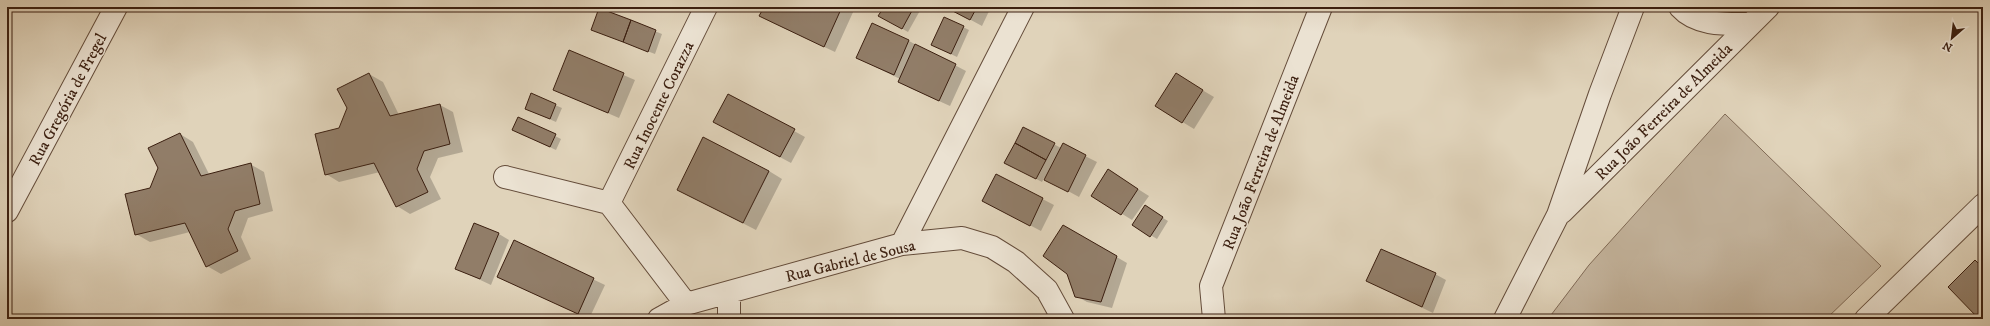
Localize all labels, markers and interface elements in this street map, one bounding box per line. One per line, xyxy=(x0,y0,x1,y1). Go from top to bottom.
north arrow xyxy=(1932,18,1972,58)
street label: Rua Gregória de Fregel xyxy=(25,30,111,169)
street label: Rua Inocente Corazza xyxy=(619,38,699,173)
text: N xyxy=(1941,38,1955,54)
street label: Rua João Ferreira de Almeida xyxy=(1591,39,1737,184)
street label: Rua João Ferreira de Almeida xyxy=(1218,72,1304,253)
street label: Rua Gabriel de Sousa xyxy=(783,235,917,287)

